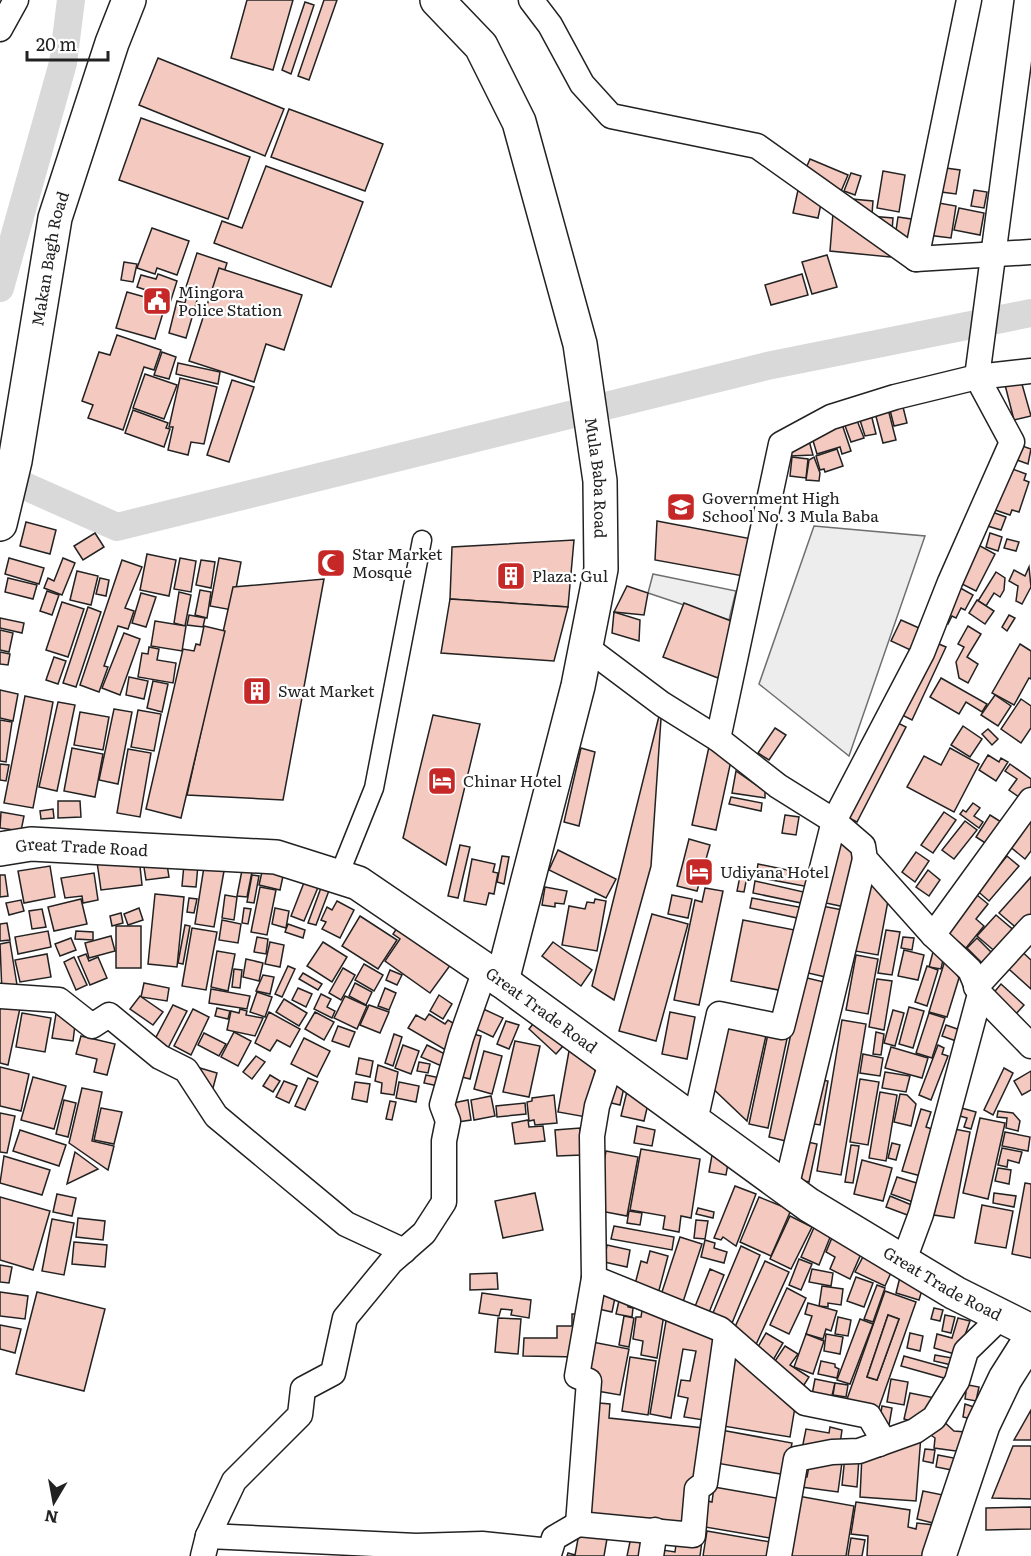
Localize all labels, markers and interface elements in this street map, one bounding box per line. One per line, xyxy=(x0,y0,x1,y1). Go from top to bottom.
scale bar xyxy=(27,24,108,62)
text: 20 m xyxy=(36,30,77,57)
street label: Makan Bagh Road xyxy=(24,188,74,328)
place label: Mingora Police Station xyxy=(178,279,283,321)
public building icon: Mingora Police Station xyxy=(141,285,173,317)
street label: Mula Baba Road xyxy=(580,416,614,539)
place label: Government High School No. 3 Mula Baba xyxy=(702,485,879,527)
school or university icon: Government High School No. 3 Mula Baba xyxy=(665,491,697,523)
place label: Star Market Mosque xyxy=(352,541,443,583)
mosque icon: Star Market Mosque xyxy=(315,547,347,579)
building icon: Plaza: Gul xyxy=(495,560,527,592)
place label: Plaza: Gul xyxy=(532,563,608,587)
building icon: Swat Market xyxy=(241,675,273,707)
place label: Swat Market xyxy=(278,678,375,702)
hotel icon: Chinar Hotel xyxy=(426,765,458,797)
place label: Chinar Hotel xyxy=(463,768,562,792)
street label: Great Trade Road xyxy=(13,831,149,861)
hotel icon: Udiyana Hotel xyxy=(683,856,715,888)
place label: Udiyana Hotel xyxy=(720,859,829,883)
street label: Great Trade Road xyxy=(481,960,603,1058)
street label: Great Trade Road xyxy=(879,1240,1007,1326)
north arrow xyxy=(24,1472,84,1532)
text: N xyxy=(43,1505,60,1531)

